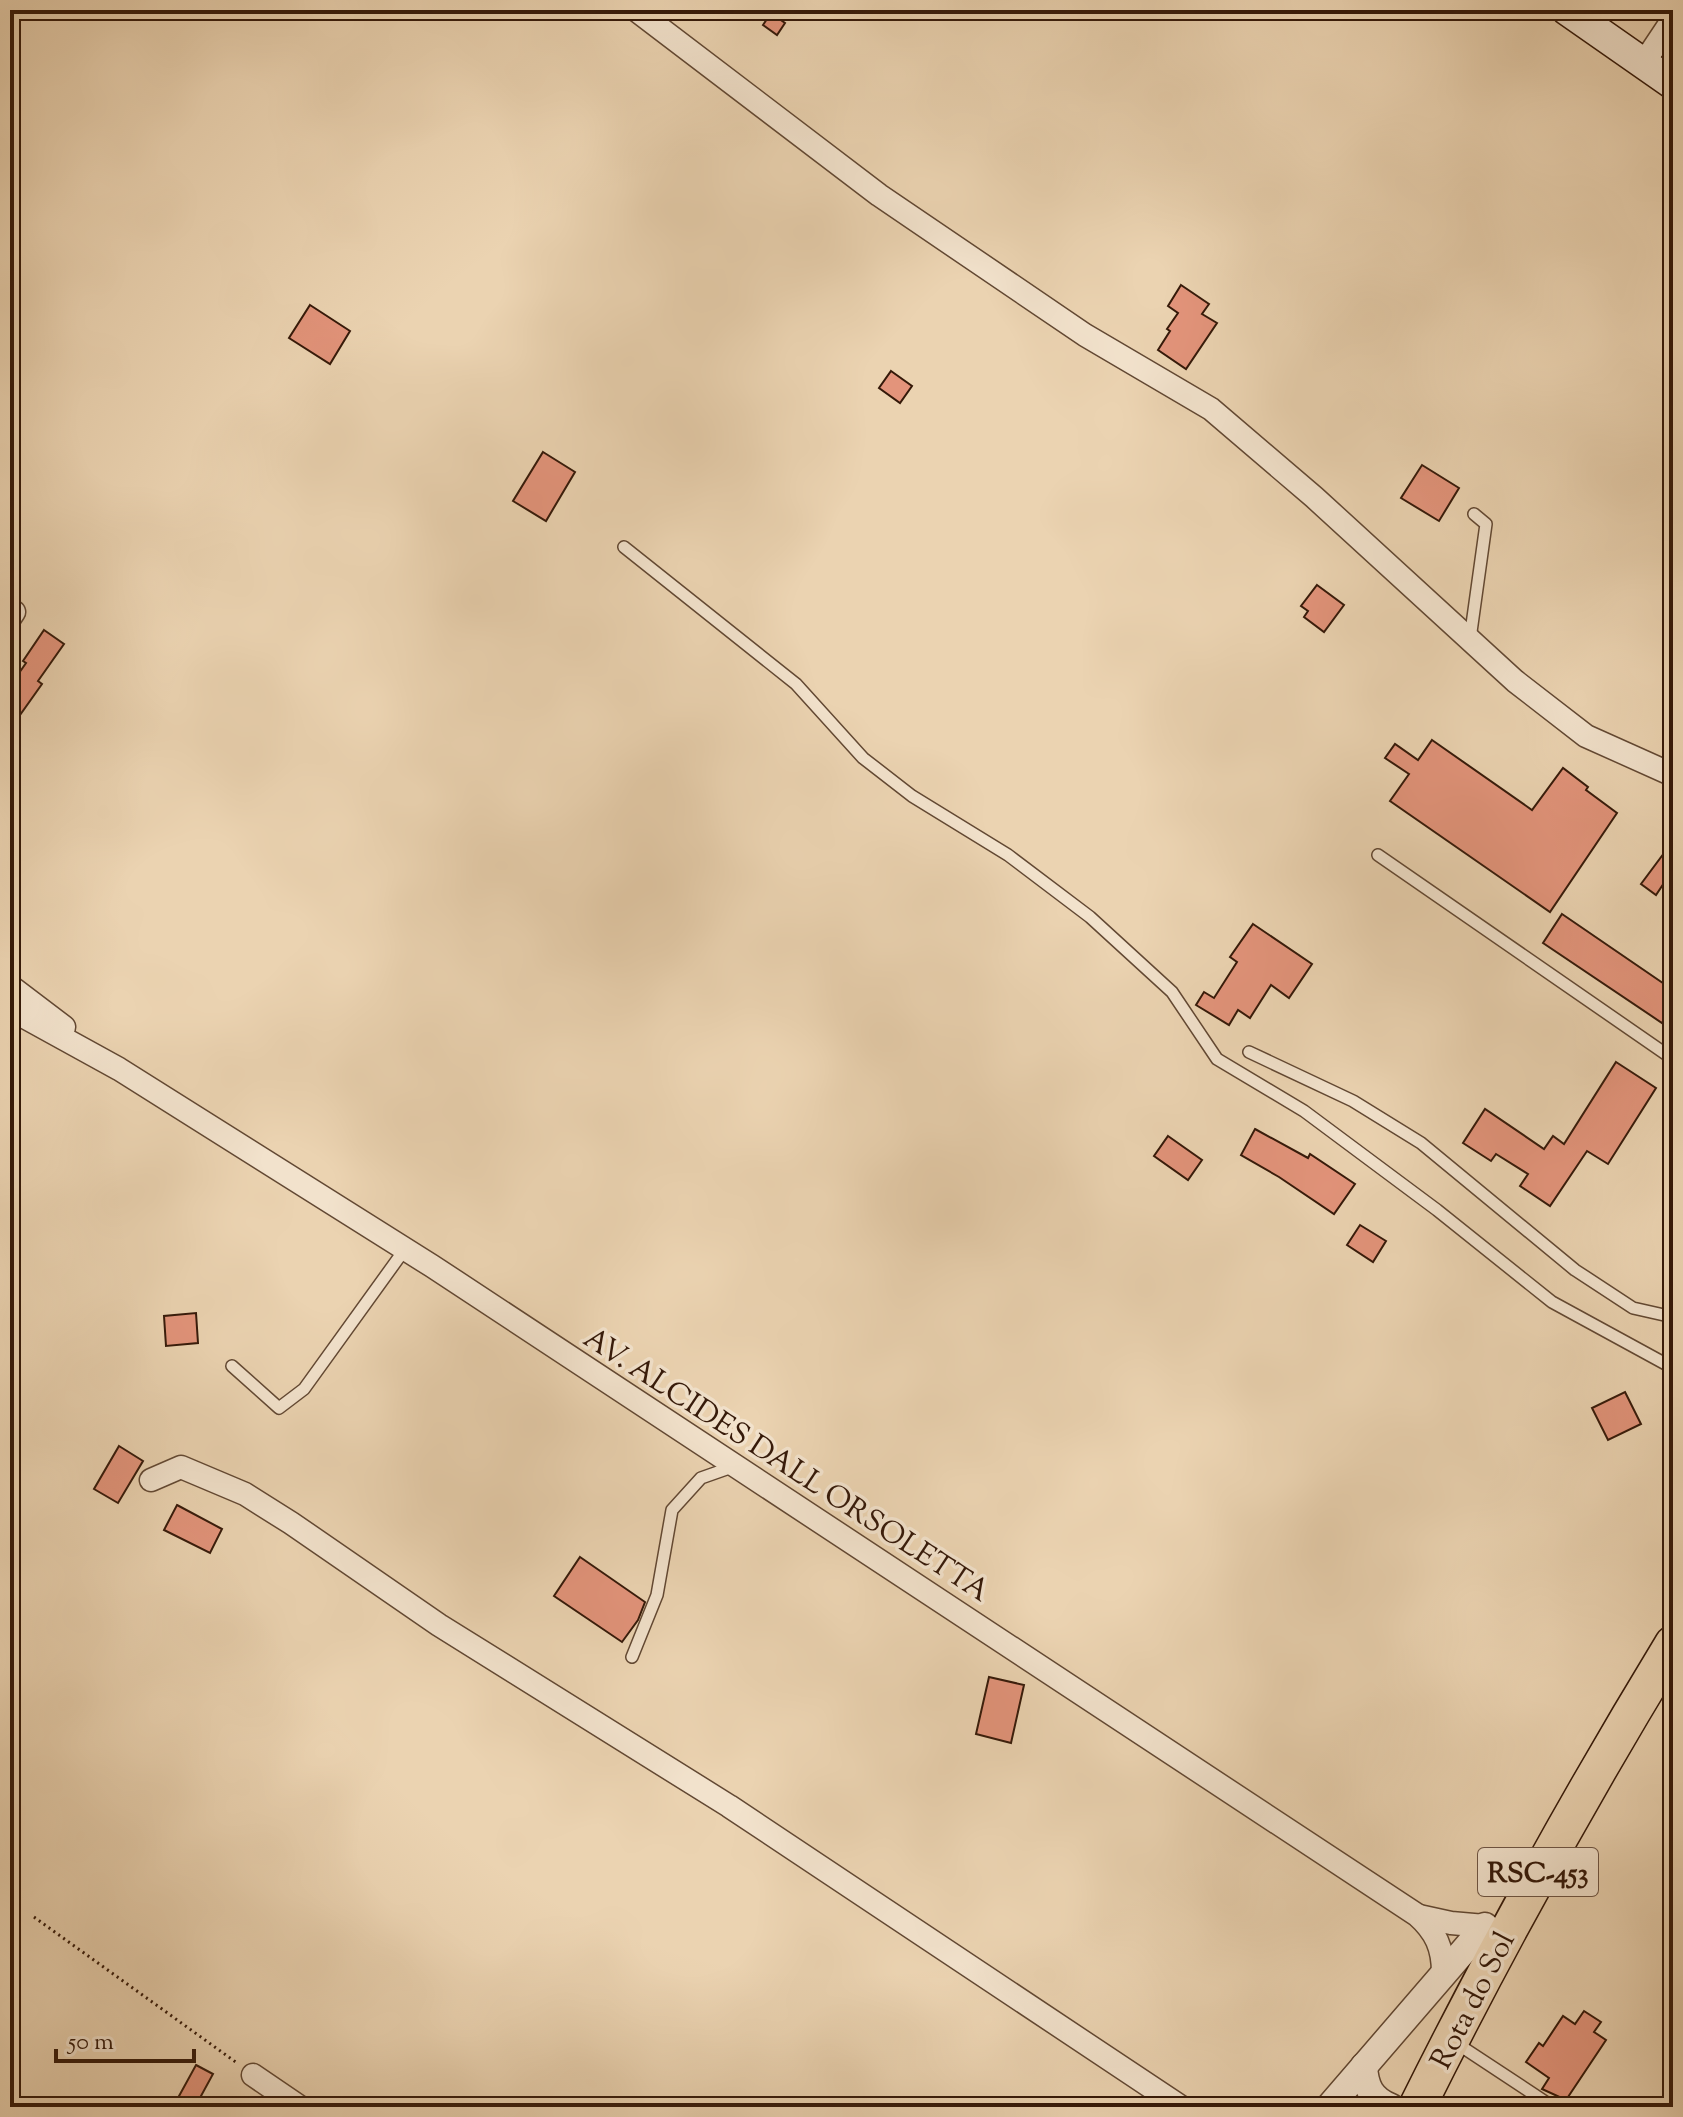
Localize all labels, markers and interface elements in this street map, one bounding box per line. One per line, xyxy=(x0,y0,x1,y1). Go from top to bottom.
street label: AV. ALCIDES DALL ORSOLETTA xyxy=(574,1318,997,1614)
road number: RSC-453 xyxy=(1478,1848,1598,1896)
street label: Rota do Sol xyxy=(1421,1925,1527,2077)
scale bar xyxy=(56,2013,194,2063)
text: 50 m xyxy=(66,2026,114,2060)

